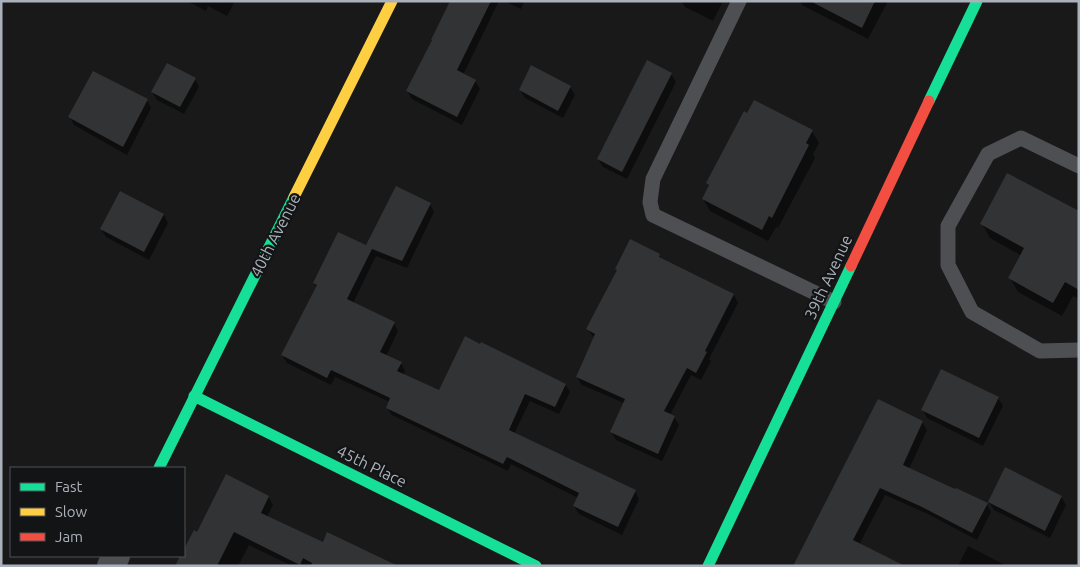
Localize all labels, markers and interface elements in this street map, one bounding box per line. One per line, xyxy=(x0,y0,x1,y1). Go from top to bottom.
street label: 40th Avenue xyxy=(246,190,304,280)
street label: 39th Avenue xyxy=(801,232,855,322)
street label: 45th Place xyxy=(334,441,410,491)
legend xyxy=(10,467,185,557)
text: Fast xyxy=(55,478,83,495)
text: Slow xyxy=(55,503,88,520)
text: Jam xyxy=(55,528,83,545)

